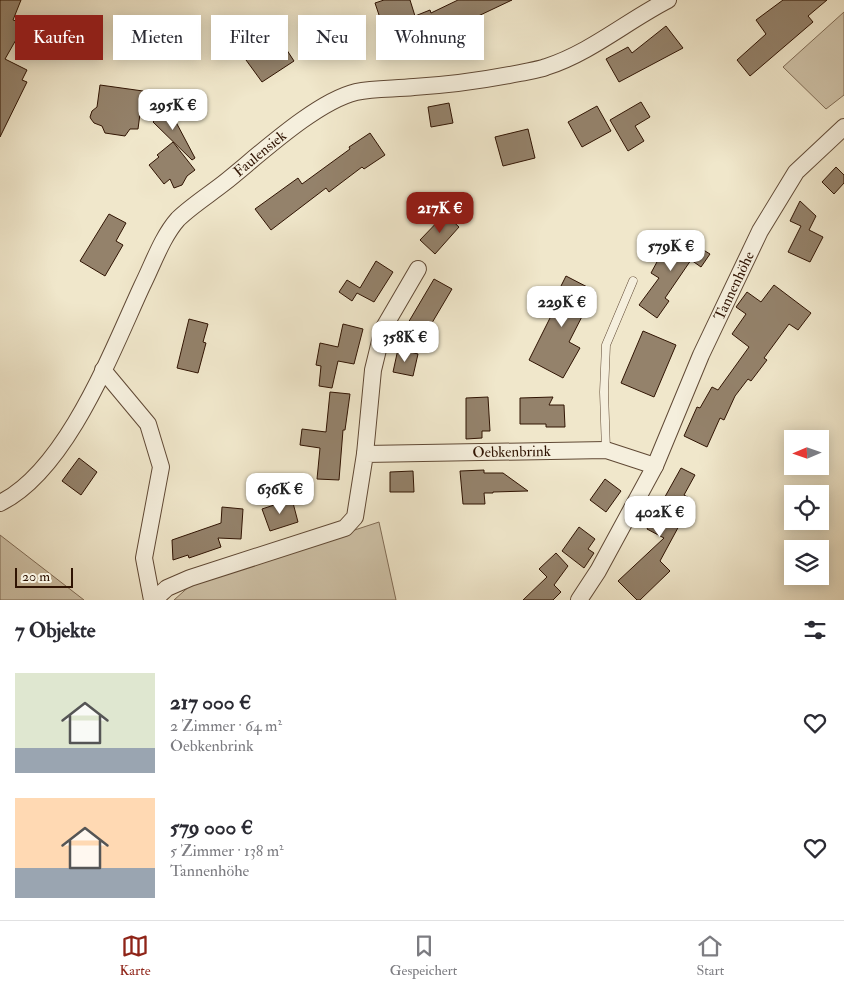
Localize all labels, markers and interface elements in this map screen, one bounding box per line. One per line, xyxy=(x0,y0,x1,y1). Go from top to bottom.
chip: Kaufen xyxy=(15,15,103,60)
chip: Mieten xyxy=(113,15,201,60)
chip: Filter xyxy=(211,15,288,60)
chip: Neu xyxy=(298,15,366,60)
chip: Wohnung xyxy=(376,15,484,60)
pin: 295K € xyxy=(132,88,214,131)
text: 295K € xyxy=(149,95,197,115)
street label: Faulensiek xyxy=(230,126,291,181)
pin: 217K € xyxy=(399,192,481,234)
text: 217K € xyxy=(417,198,463,218)
pin: 579K € xyxy=(630,230,712,272)
text: 579K € xyxy=(648,236,694,256)
street label: Tannenhöhe xyxy=(710,248,759,324)
pin: 229K € xyxy=(521,286,603,328)
text: 229K € xyxy=(538,292,586,312)
pin: 358K € xyxy=(364,320,446,363)
text: 358K € xyxy=(383,327,427,347)
north arrow xyxy=(784,430,829,475)
map controls xyxy=(784,430,829,585)
street label: Oebkenbrink xyxy=(472,442,551,462)
pin: 636K € xyxy=(239,472,321,515)
text: 636K € xyxy=(257,479,303,499)
button: locate xyxy=(784,485,829,530)
pin: 402K € xyxy=(619,496,701,538)
text: 402K € xyxy=(636,502,684,522)
button: layers xyxy=(784,540,829,585)
scale bar xyxy=(15,565,72,588)
text: 20 m xyxy=(22,568,50,585)
icon: filters xyxy=(801,616,829,644)
text: 7 Objekte xyxy=(15,617,96,644)
text: 217 000 € xyxy=(170,689,251,716)
icon: home xyxy=(55,693,115,753)
icon: heart xyxy=(801,709,829,737)
text: 2 Zimmer · 64 m² xyxy=(170,716,282,736)
text: Oebkenbrink xyxy=(170,736,254,756)
text: 579 000 € xyxy=(170,814,253,841)
icon: home xyxy=(55,818,115,878)
icon: heart xyxy=(801,834,829,862)
text: 5 Zimmer · 138 m² xyxy=(170,841,284,861)
text: Tannenhöhe xyxy=(170,861,249,881)
tab: Karte xyxy=(120,932,151,979)
tab: Gespeichert xyxy=(390,932,457,979)
tab: Start xyxy=(696,932,724,979)

